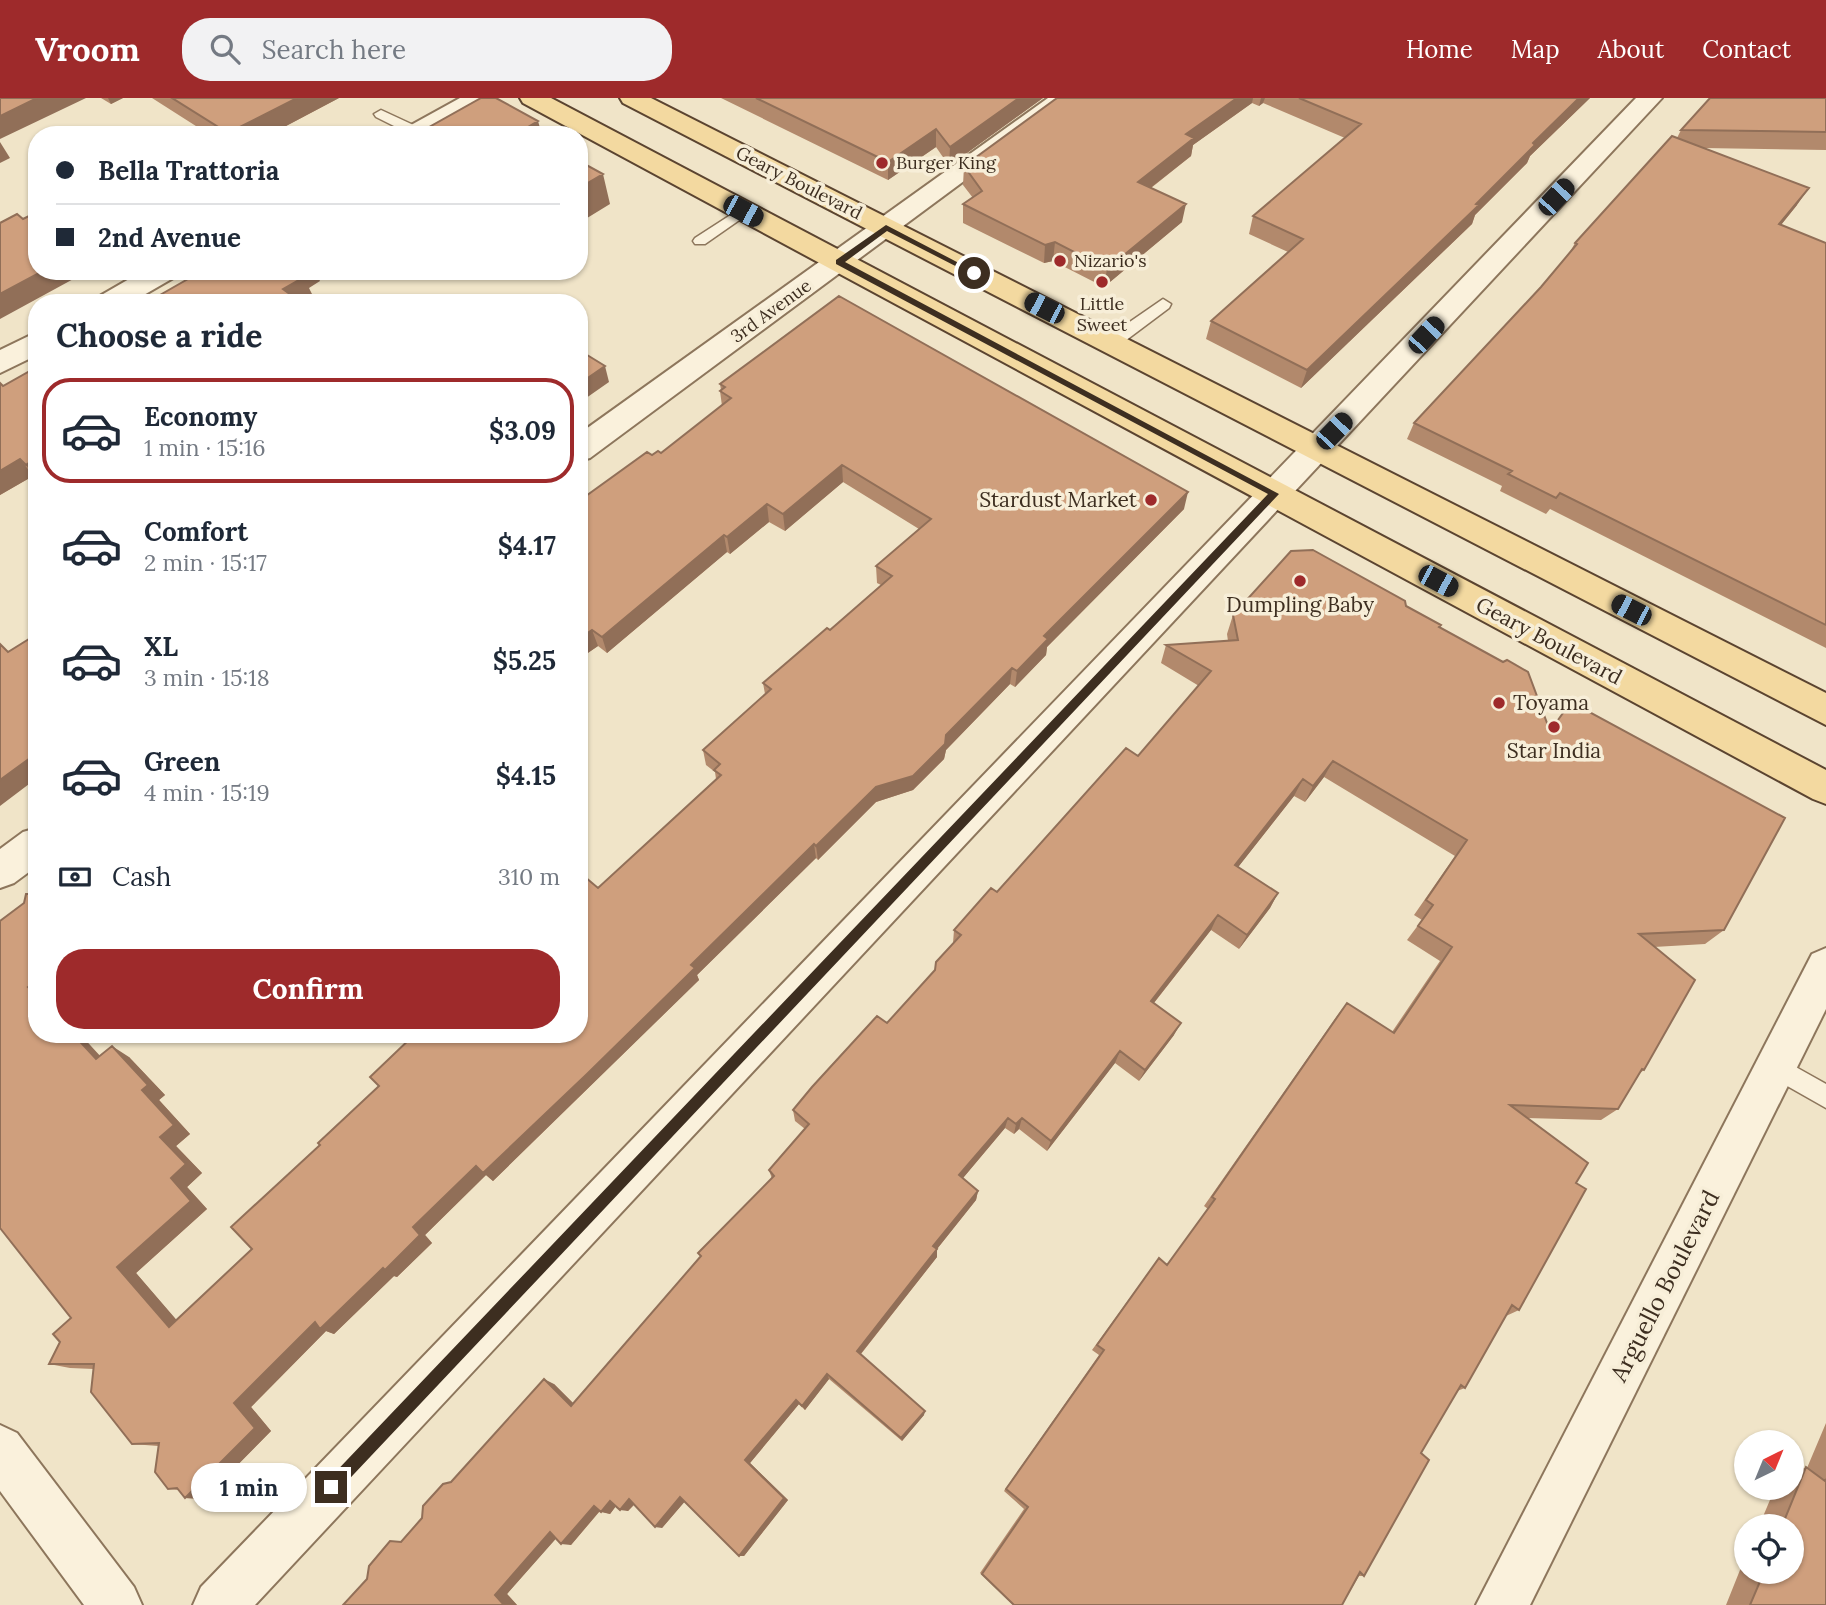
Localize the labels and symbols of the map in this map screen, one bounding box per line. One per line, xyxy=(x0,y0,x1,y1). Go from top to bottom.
street label: Geary Boulevard xyxy=(732,141,866,224)
place label: Burger King xyxy=(896,151,997,174)
marker: Burger King xyxy=(874,155,890,171)
car xyxy=(1534,174,1579,220)
car xyxy=(720,192,767,230)
place label: Nizario's xyxy=(1074,249,1146,272)
marker: Nizario's xyxy=(1052,253,1068,269)
route start xyxy=(958,257,990,289)
street label: 3rd Avenue xyxy=(726,273,816,348)
marker: Little Sweet xyxy=(1094,274,1110,290)
car xyxy=(1021,289,1068,327)
place label: Little Sweet xyxy=(1077,292,1127,336)
car xyxy=(1404,312,1449,358)
car xyxy=(1312,409,1357,453)
place label: Stardust Market xyxy=(979,486,1138,513)
marker: Stardust Market xyxy=(1143,492,1159,508)
car xyxy=(1415,562,1462,600)
marker: Dumpling Baby xyxy=(1292,573,1308,589)
place label: Dumpling Baby xyxy=(1226,591,1374,618)
street label: Geary Boulevard xyxy=(1471,591,1627,690)
car xyxy=(1608,591,1655,629)
place label: Toyama xyxy=(1513,689,1589,716)
marker: Toyama xyxy=(1491,695,1507,711)
marker: Star India xyxy=(1546,719,1562,735)
place label: Star India xyxy=(1507,737,1601,764)
street label: Arguello Boulevard xyxy=(1602,1185,1726,1388)
north arrow xyxy=(1734,1430,1804,1500)
callout: 1 min xyxy=(191,1462,306,1512)
route end xyxy=(315,1471,347,1503)

